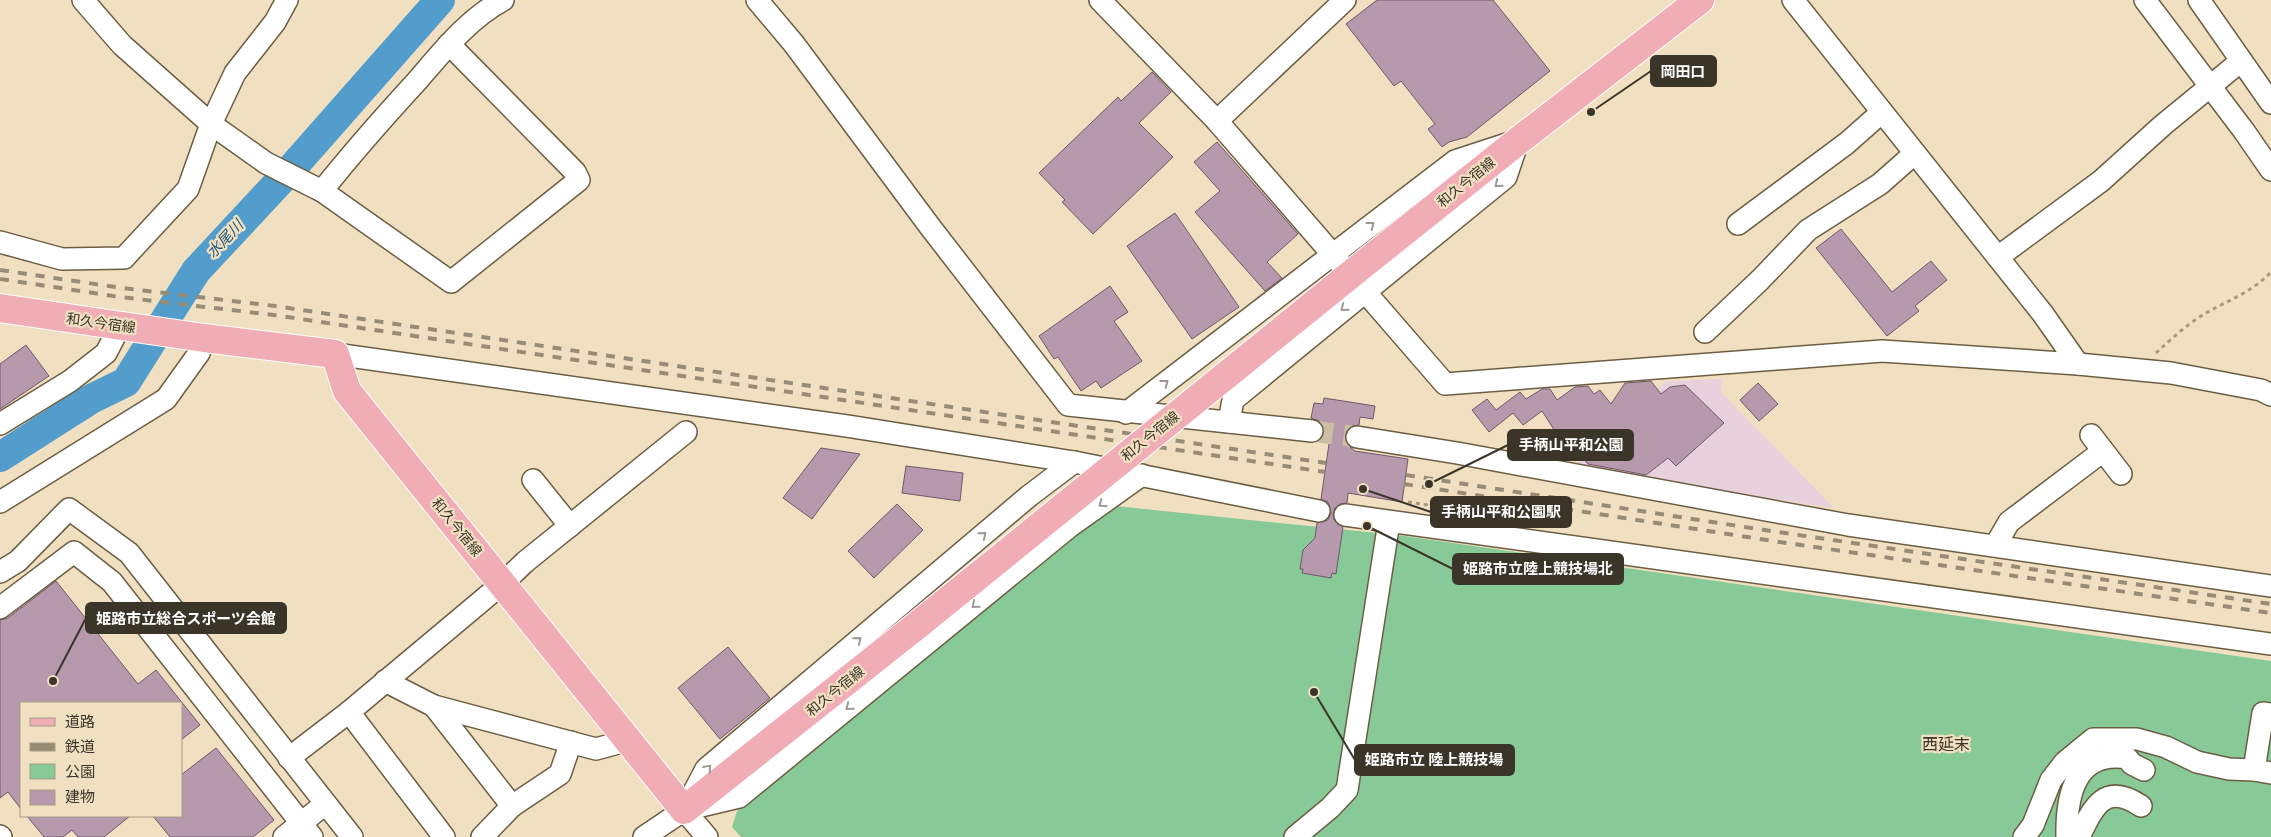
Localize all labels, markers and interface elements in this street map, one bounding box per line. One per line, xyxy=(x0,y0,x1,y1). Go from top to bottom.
callout: 岡田口 xyxy=(1651,56,1716,86)
text: 岡田口 xyxy=(1660,62,1706,81)
street label: 和久今宿線 xyxy=(1433,153,1498,210)
one-way arrow xyxy=(1494,178,1503,187)
water label: 水尾川 xyxy=(202,214,248,262)
one-way arrow xyxy=(1365,222,1375,231)
one-way arrow xyxy=(1341,303,1350,311)
street label: 和久今宿線 xyxy=(65,309,137,336)
one-way arrow xyxy=(1159,381,1168,389)
street label: 和久今宿線 xyxy=(1117,407,1182,464)
callout: 手柄山平和公園 xyxy=(1508,430,1633,460)
text: 手柄山平和公園 xyxy=(1518,435,1624,454)
street label: 和久今宿線 xyxy=(429,494,486,559)
callout: 手柄山平和公園駅 xyxy=(1431,497,1571,527)
one-way arrow xyxy=(1098,498,1108,507)
text: 手柄山平和公園駅 xyxy=(1441,502,1561,521)
one-way arrow xyxy=(977,532,986,541)
callout: 姫路市立陸上競技場北 xyxy=(1453,554,1623,584)
text: 姫路市立陸上競技場北 xyxy=(1463,559,1613,578)
one-way arrow xyxy=(971,599,980,608)
callout: 姫路市立総合スポーツ会館 xyxy=(86,603,286,633)
text: 姫路市立総合スポーツ会館 xyxy=(96,609,276,628)
one-way arrow xyxy=(853,637,862,646)
street label: 和久今宿線 xyxy=(802,662,867,719)
legend xyxy=(20,702,182,817)
one-way arrow xyxy=(846,702,855,710)
text: 道路 xyxy=(65,712,95,731)
district label: 西延末 xyxy=(1922,734,1970,754)
text: 鉄道 xyxy=(65,737,95,756)
callout: 姫路市立 陸上競技場 xyxy=(1355,745,1514,775)
text: 姫路市立 陸上競技場 xyxy=(1365,750,1503,769)
text: 公園 xyxy=(65,762,95,781)
one-way arrow xyxy=(703,764,712,773)
text: 建物 xyxy=(65,787,95,806)

